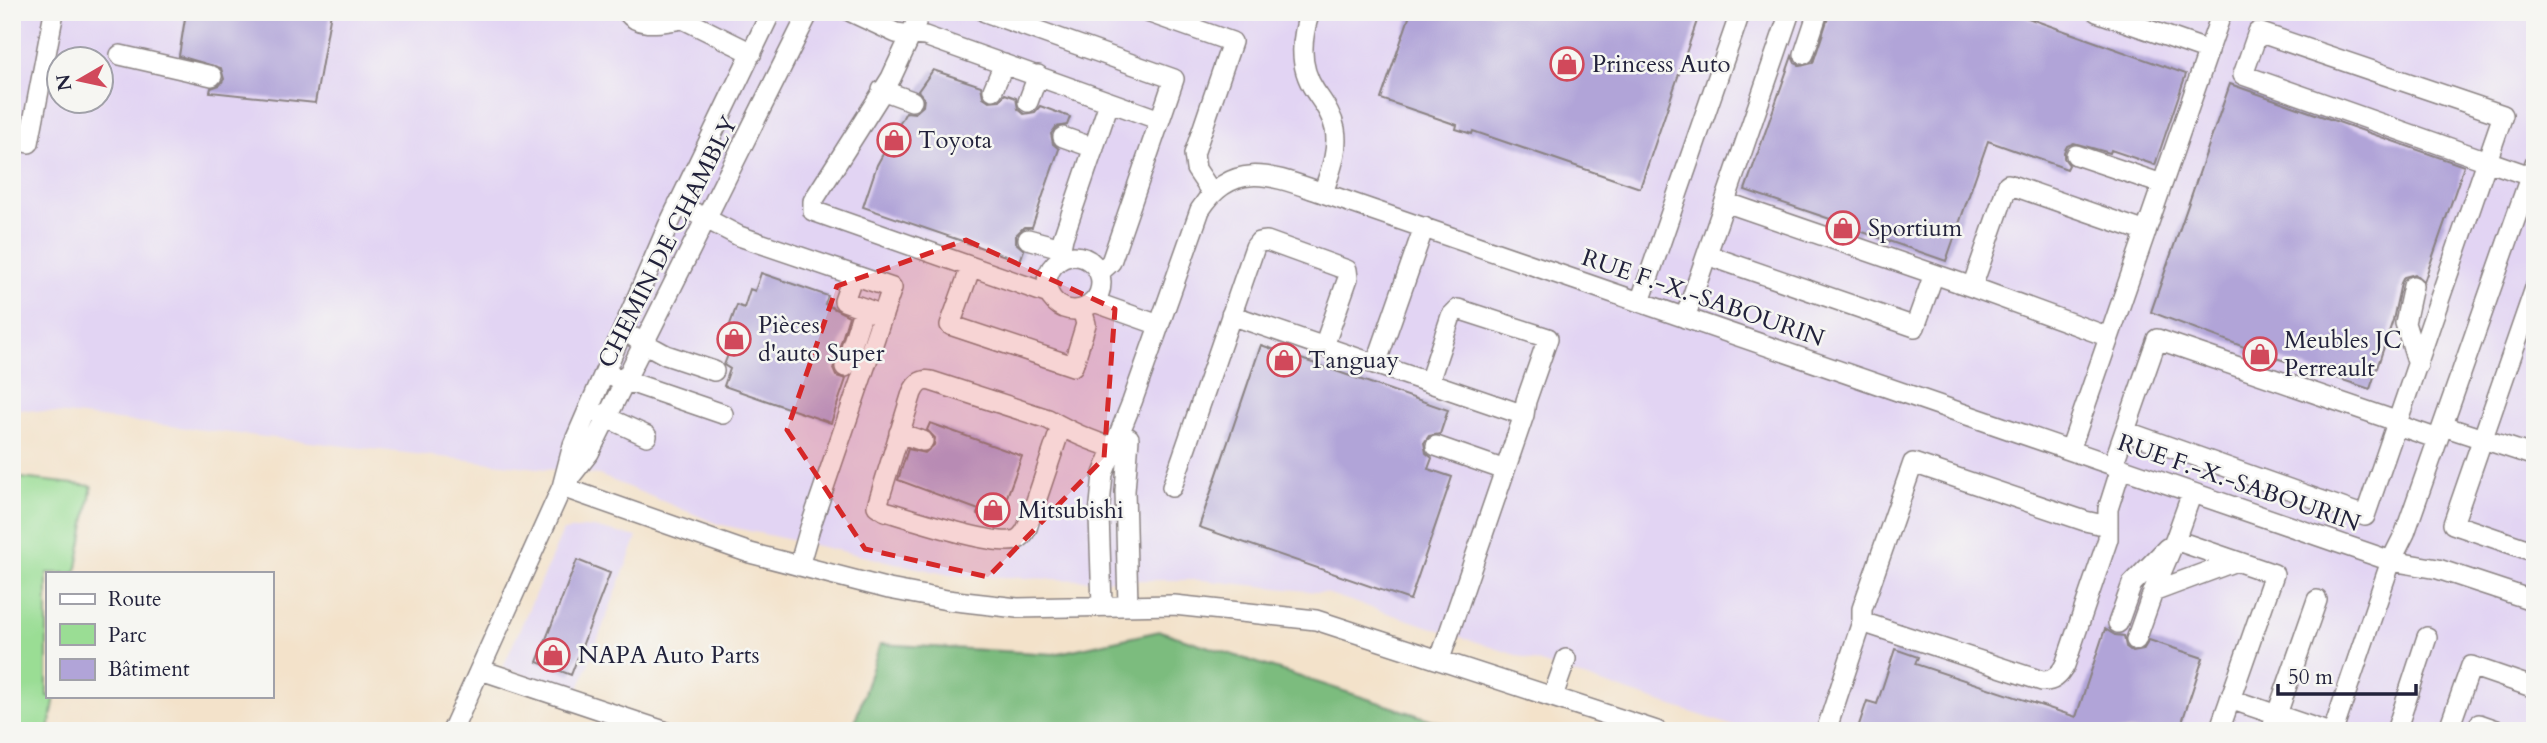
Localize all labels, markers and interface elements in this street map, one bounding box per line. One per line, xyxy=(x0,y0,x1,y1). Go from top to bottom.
shop icon: Princess Auto xyxy=(1548,45,1586,83)
north arrow xyxy=(46,46,116,116)
place label: Princess Auto xyxy=(1592,48,1731,81)
text: N xyxy=(50,72,78,93)
street label: CHEMIN DE CHAMBLY xyxy=(590,110,746,374)
shop icon: Toyota xyxy=(875,121,913,159)
place label: Toyota xyxy=(918,124,993,157)
shop icon: Sportium xyxy=(1824,209,1862,247)
place label: Sportium xyxy=(1868,212,1963,245)
street label: RUE F.-X.-SABOURIN xyxy=(1577,241,1829,355)
place label: Pièces d'auto Super xyxy=(758,309,885,370)
shop icon: Pièces d'auto Super xyxy=(715,320,753,358)
place label: Meubles JC Perreault xyxy=(2284,324,2402,385)
shop icon: Meubles JC Perreault xyxy=(2241,335,2279,373)
shop icon: Tanguay xyxy=(1265,341,1303,379)
place label: Tanguay xyxy=(1308,344,1400,377)
street label: RUE F.-X.-SABOURIN xyxy=(2113,426,2365,540)
shop icon: Mitsubishi xyxy=(974,491,1012,529)
place label: Mitsubishi xyxy=(1018,494,1124,527)
legend xyxy=(46,572,273,698)
text: Route xyxy=(108,585,162,614)
text: Parc xyxy=(108,621,147,650)
shop icon: NAPA Auto Parts xyxy=(534,636,572,674)
place label: NAPA Auto Parts xyxy=(578,639,759,672)
scale bar xyxy=(2278,652,2416,696)
text: Bâtiment xyxy=(108,655,190,684)
text: 50 m xyxy=(2288,663,2333,692)

